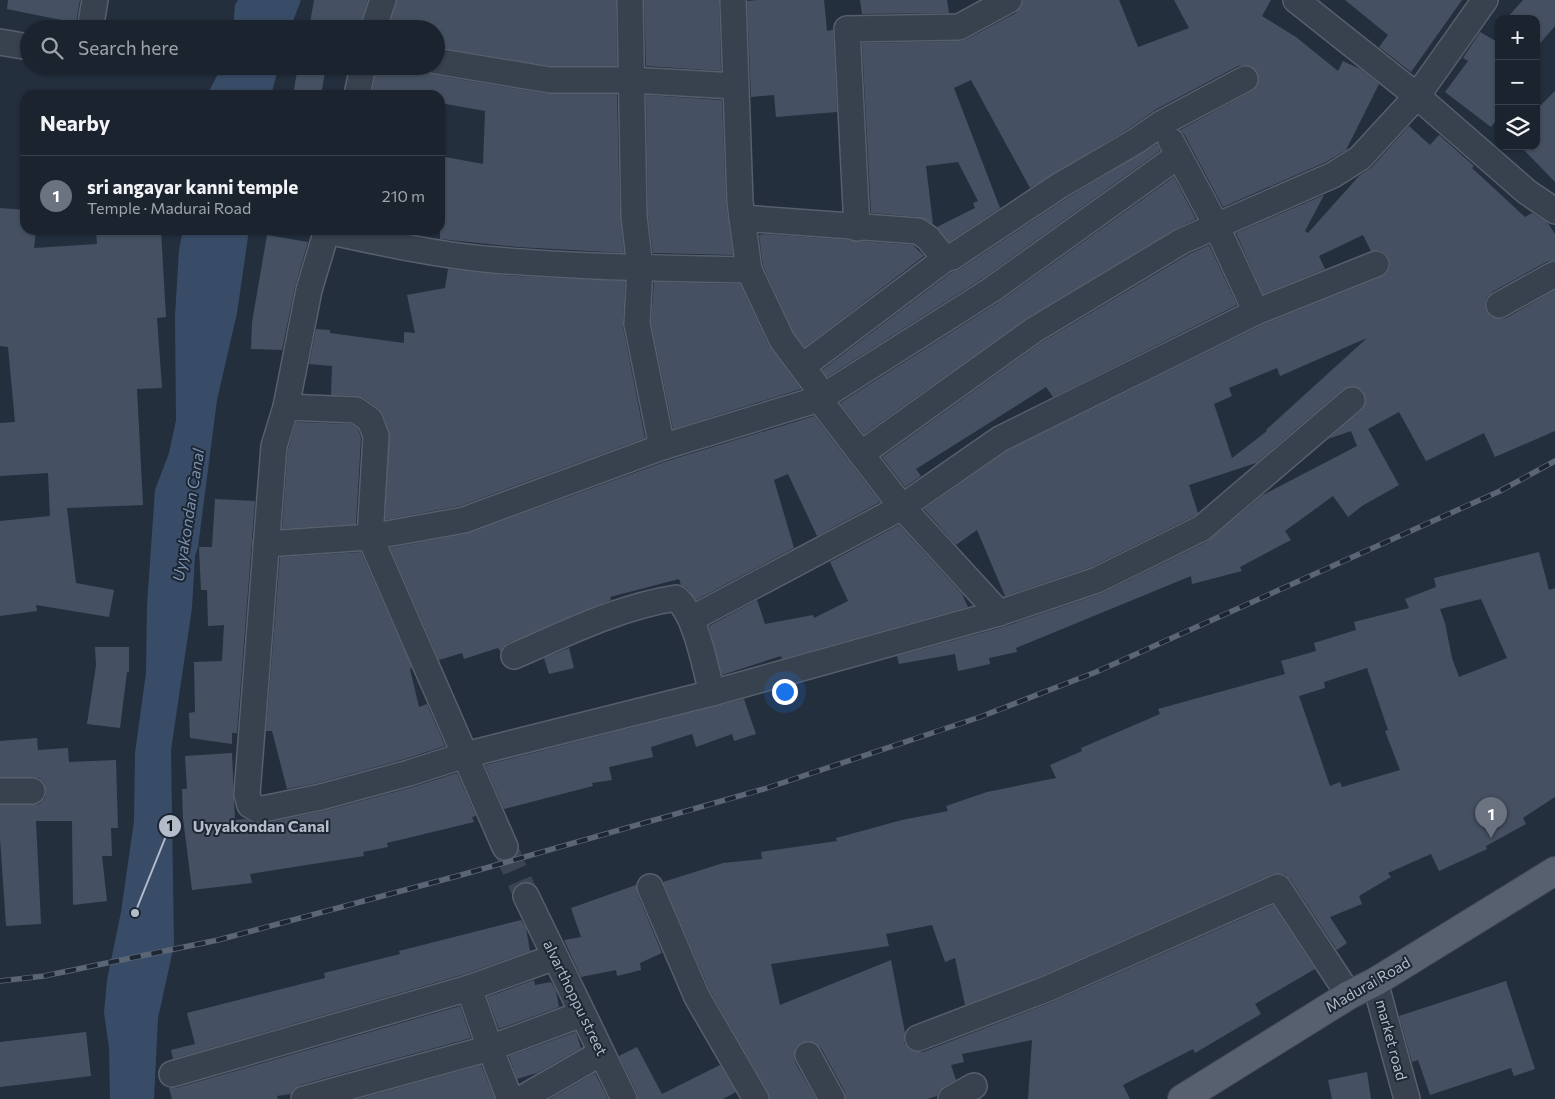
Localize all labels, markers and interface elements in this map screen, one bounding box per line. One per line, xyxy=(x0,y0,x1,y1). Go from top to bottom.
map controls xyxy=(1495,15,1540,150)
button: + xyxy=(1495,15,1540,60)
search box xyxy=(20,20,445,75)
icon: search xyxy=(38,34,66,62)
text: Search here xyxy=(78,36,178,59)
button: − xyxy=(1495,60,1540,105)
button: layers xyxy=(1495,105,1540,150)
text: Nearby xyxy=(40,110,110,135)
text: sri angayar kanni temple xyxy=(87,175,298,198)
text: 1 xyxy=(52,186,60,205)
text: 210 m xyxy=(382,186,425,205)
text: Temple · Madurai Road xyxy=(87,198,251,217)
water label: Uyyakondan Canal xyxy=(168,446,208,583)
your location xyxy=(772,679,798,705)
pin: 1 xyxy=(1475,797,1507,838)
callout: Uyyakondan Canal xyxy=(157,811,339,842)
text: 1 xyxy=(167,816,173,834)
text: Uyyakondan Canal xyxy=(193,816,329,835)
street label: alvarthoppu street xyxy=(540,937,612,1058)
street label: Madurai Road xyxy=(1322,953,1413,1016)
street label: market road xyxy=(1373,997,1411,1082)

